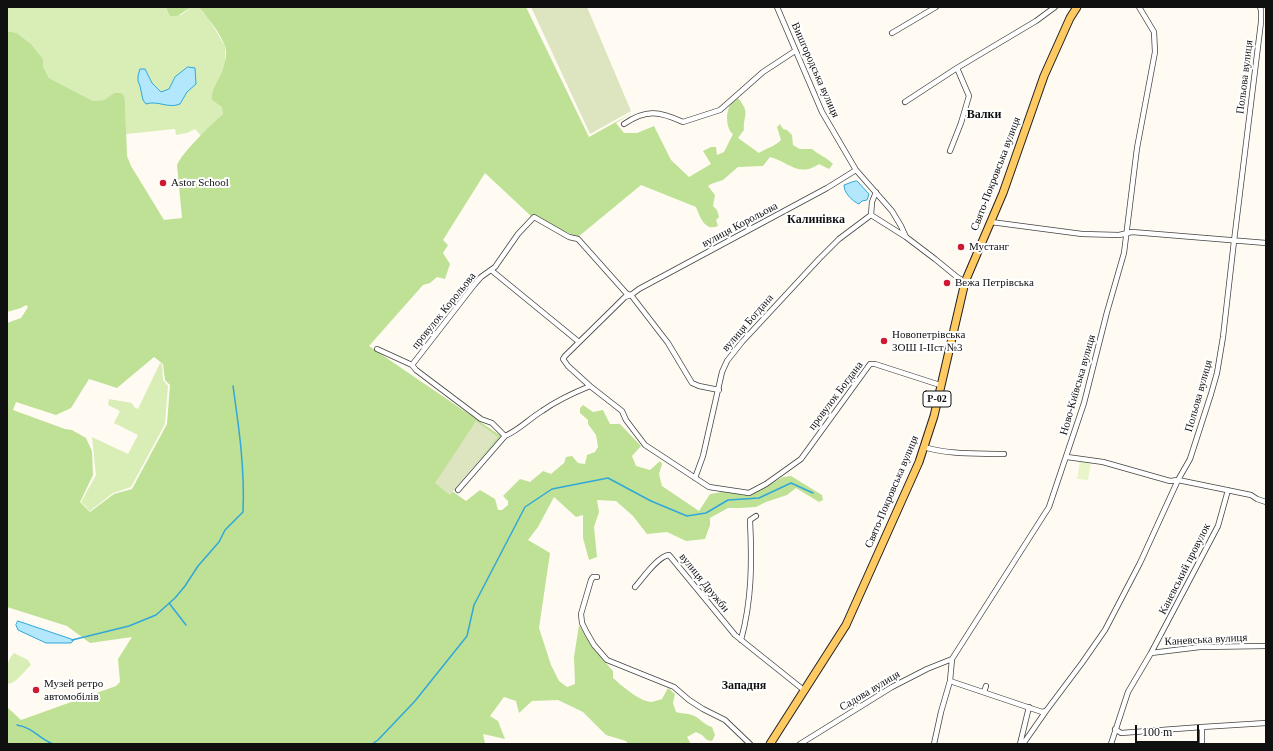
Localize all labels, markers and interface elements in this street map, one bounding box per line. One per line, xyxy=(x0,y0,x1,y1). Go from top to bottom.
street label: Вишгородська вулиця xyxy=(788,20,842,120)
street label: Польова вулиця xyxy=(1234,39,1256,115)
district label: Валки xyxy=(967,108,1001,122)
street label: Свято-Покровська вулиця xyxy=(968,115,1024,233)
place label: Astor School xyxy=(171,176,229,190)
marker: Astor School xyxy=(158,178,168,188)
street label: вулиця Корольова xyxy=(700,199,780,251)
district label: Калинівка xyxy=(787,213,845,227)
place label: Мустанг xyxy=(969,240,1009,254)
marker: Мустанг xyxy=(956,242,966,252)
street label: провулок Корольова xyxy=(409,270,479,352)
place label: Вежа Петрівська xyxy=(955,276,1034,290)
marker: Вежа Петрівська xyxy=(942,278,952,288)
street label: вулиця Богдана xyxy=(719,292,777,354)
place label: Новопетрівська ЗОШ I-IIст №3 xyxy=(892,328,965,354)
street label: Ново-Київська вулиця xyxy=(1057,333,1099,437)
marker: Новопетрівська ЗОШ I-IIст №3 xyxy=(879,336,889,346)
street label: провулок Богдана xyxy=(806,359,866,433)
street label: Польова вулиця xyxy=(1182,359,1216,433)
road number: Р-02 xyxy=(923,391,951,407)
street label: Свято-Покровська вулиця xyxy=(862,434,922,550)
street label: Каневський провулок xyxy=(1156,521,1214,617)
street label: вулиця Дружби xyxy=(676,551,732,615)
street label: Каневська вулиця xyxy=(1164,631,1248,649)
street label: Садова вулиця xyxy=(837,668,903,714)
place label: Музей ретро автомобілів xyxy=(44,677,103,703)
district label: Западня xyxy=(722,679,766,693)
marker: Музей ретро автомобілів xyxy=(31,685,41,695)
scale bar xyxy=(1137,717,1201,743)
text: 100 m xyxy=(1142,725,1172,739)

